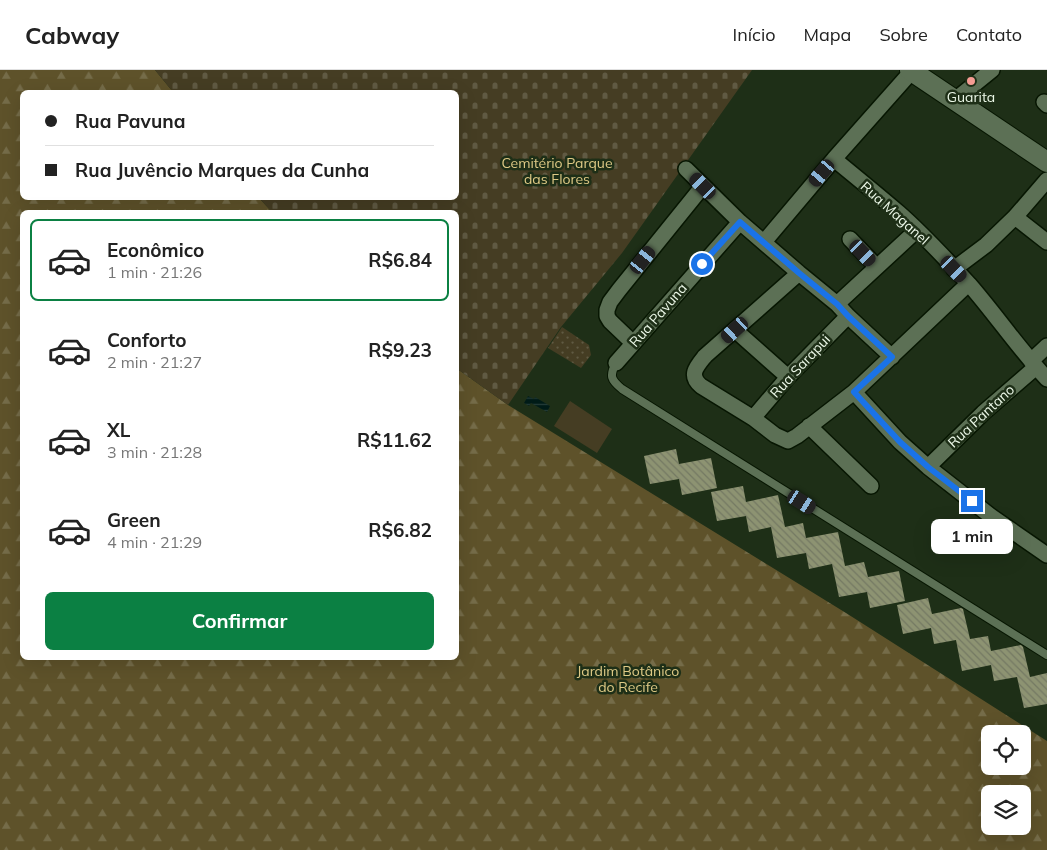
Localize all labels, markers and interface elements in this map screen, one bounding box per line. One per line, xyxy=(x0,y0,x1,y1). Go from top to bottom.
text: Cabway xyxy=(25,20,119,50)
text: Início xyxy=(733,23,776,46)
text: Mapa xyxy=(804,23,851,46)
text: Sobre xyxy=(879,23,928,46)
text: Contato xyxy=(956,23,1022,46)
marker: Guarita xyxy=(965,75,977,87)
place label: Guarita xyxy=(947,88,995,106)
text: Rua Pavuna xyxy=(75,109,185,133)
park label: Cemitério Parque das Flores xyxy=(501,154,613,188)
car xyxy=(806,157,837,189)
text: Rua Juvêncio Marques da Cunha xyxy=(75,158,369,182)
car xyxy=(687,170,718,202)
street label: Rua Maganel xyxy=(857,177,933,249)
car xyxy=(847,237,878,269)
icon: car xyxy=(47,238,92,283)
text: Econômico xyxy=(107,238,204,262)
car xyxy=(627,244,658,276)
text: R$6.84 xyxy=(368,248,432,272)
route start xyxy=(691,253,713,275)
car xyxy=(938,253,969,285)
text: 1 min · 21:26 xyxy=(107,262,202,282)
street label: Rua Pavuna xyxy=(625,279,691,351)
car xyxy=(718,314,751,346)
icon: car xyxy=(47,328,92,373)
text: Conforto xyxy=(107,328,186,352)
street label: Rua Sarapui xyxy=(766,331,834,401)
text: R$9.23 xyxy=(368,338,432,362)
text: 2 min · 21:27 xyxy=(107,352,202,372)
street label: Rua Pantano xyxy=(944,381,1018,451)
icon: car xyxy=(47,418,92,463)
text: XL xyxy=(107,418,130,442)
text: R$11.62 xyxy=(357,428,432,452)
text: 3 min · 21:28 xyxy=(107,442,202,462)
car xyxy=(785,488,818,516)
route end xyxy=(961,490,983,512)
icon: car xyxy=(47,508,92,553)
text: Green xyxy=(107,508,161,532)
text: R$6.82 xyxy=(368,518,432,542)
callout: 1 min xyxy=(931,518,1013,554)
text: 1 min xyxy=(951,526,993,546)
text: 4 min · 21:29 xyxy=(107,532,202,552)
button: Confirmar xyxy=(45,592,434,650)
park label: Jardim Botânico do Recife xyxy=(577,662,679,696)
map controls xyxy=(981,725,1031,835)
button: locate xyxy=(981,725,1031,775)
button: layers xyxy=(981,785,1031,835)

